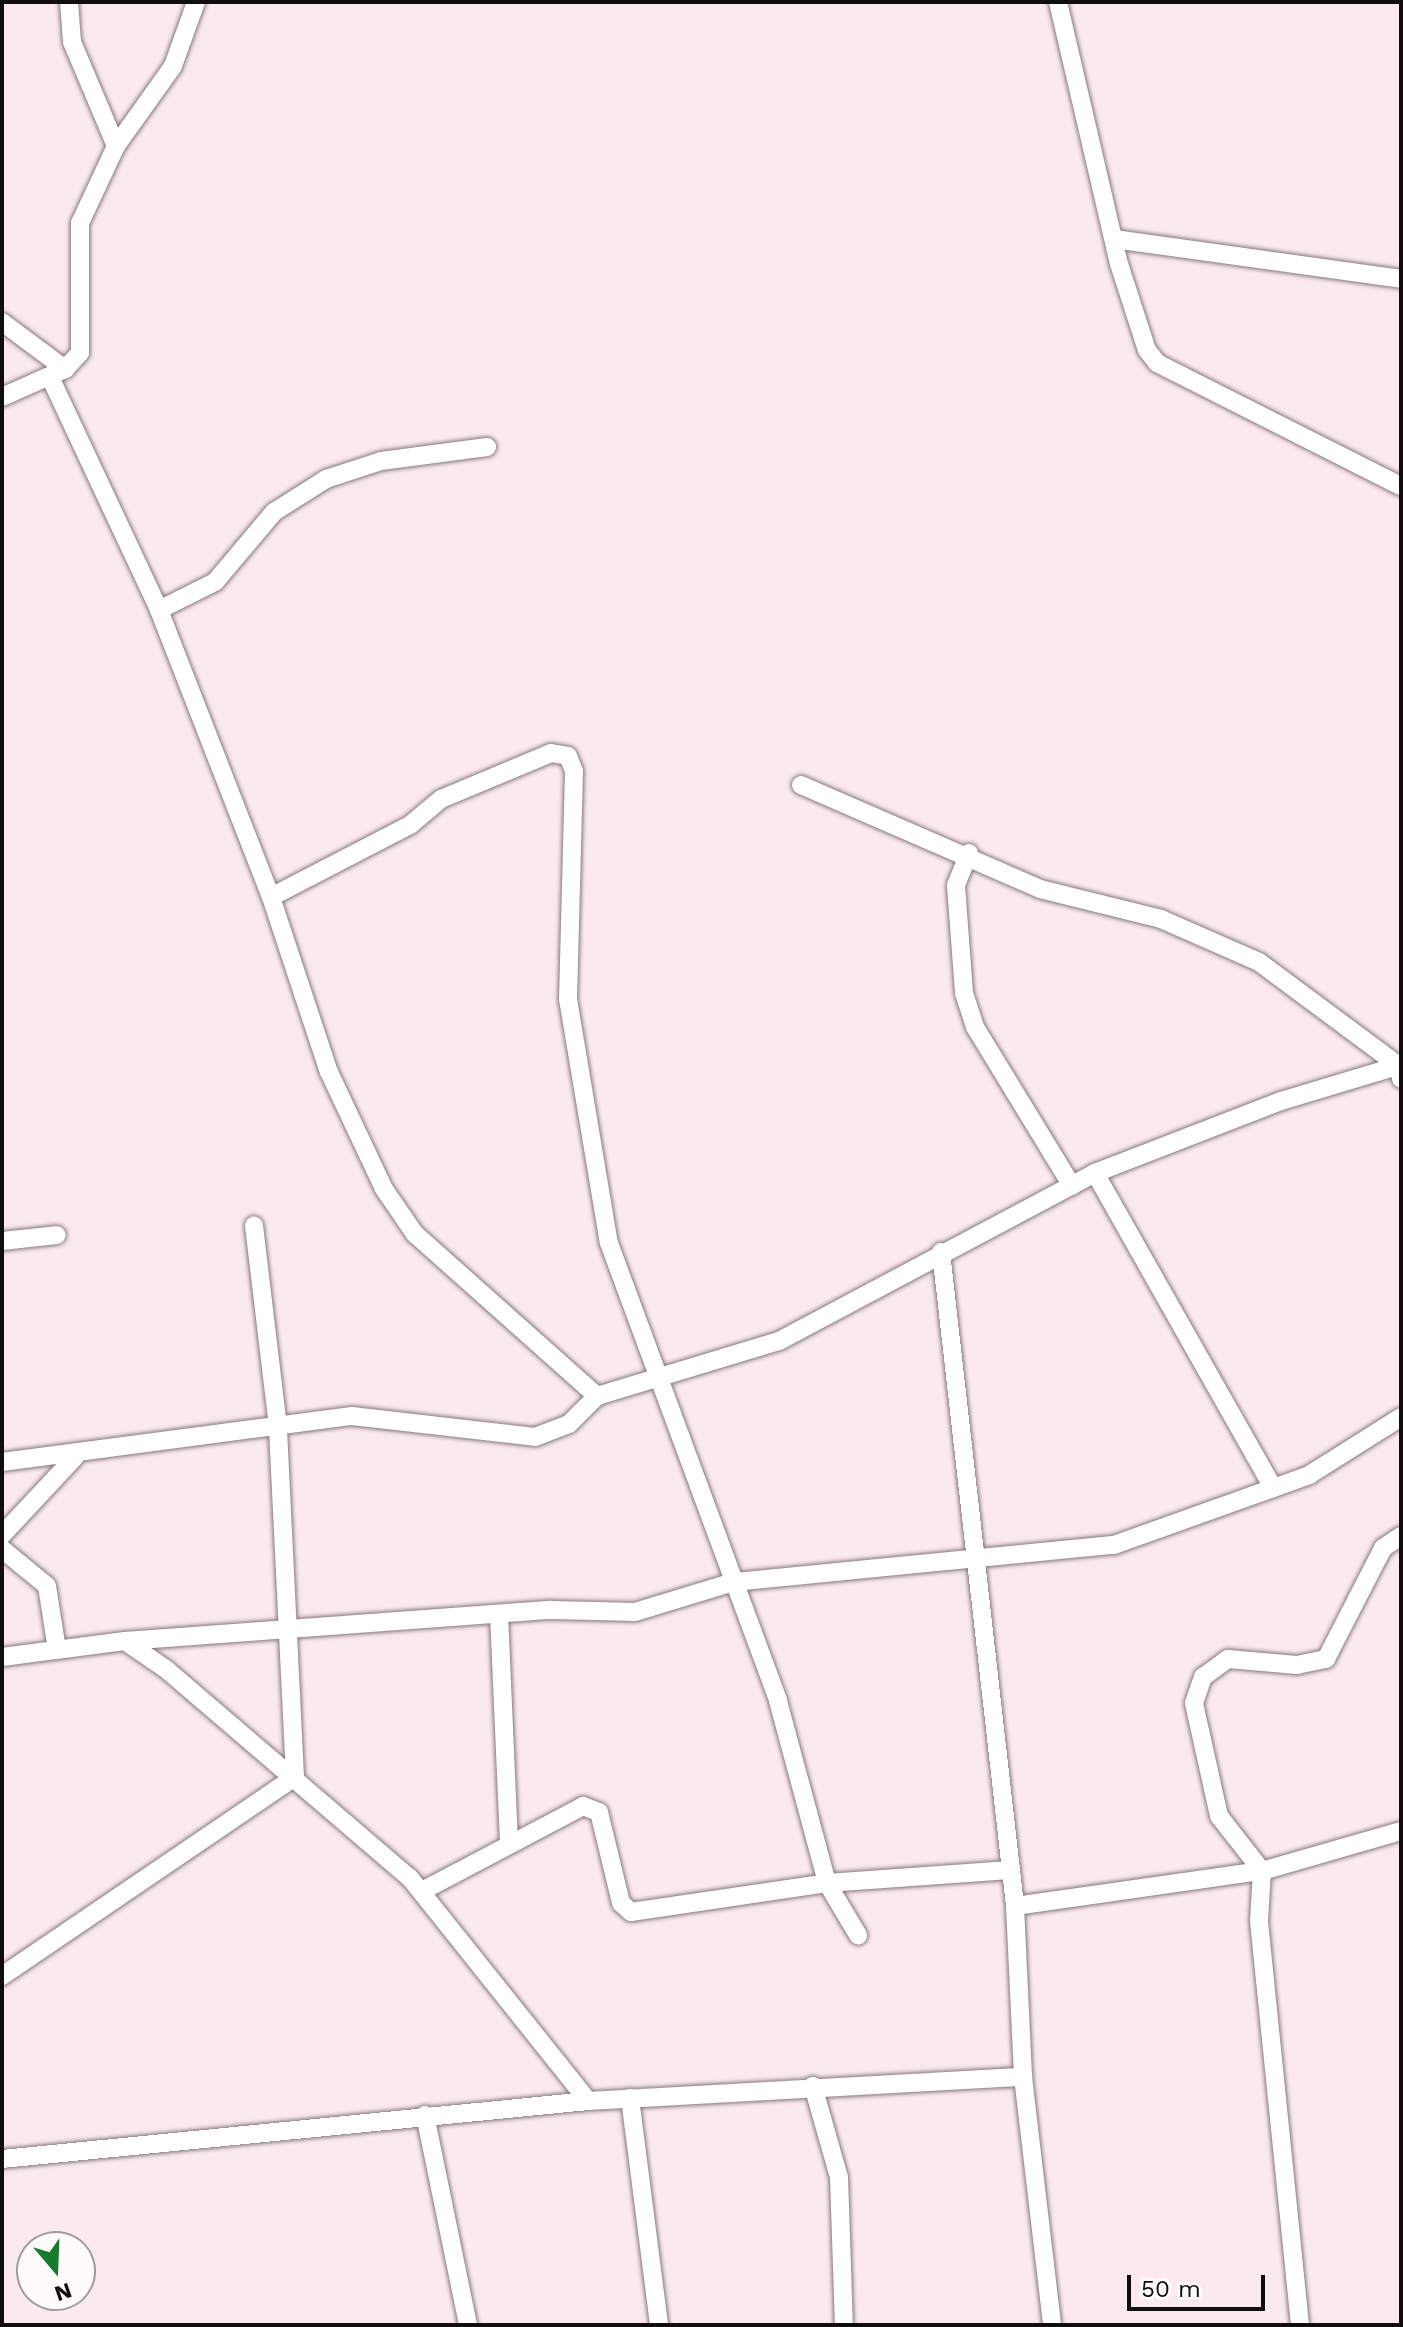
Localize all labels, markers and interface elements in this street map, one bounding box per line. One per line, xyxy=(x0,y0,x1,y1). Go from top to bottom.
north arrow xyxy=(16,2231,96,2311)
scale bar xyxy=(1131,2259,1269,2309)
text: 50 m xyxy=(1141,2275,1201,2303)
text: N xyxy=(52,2278,75,2307)

